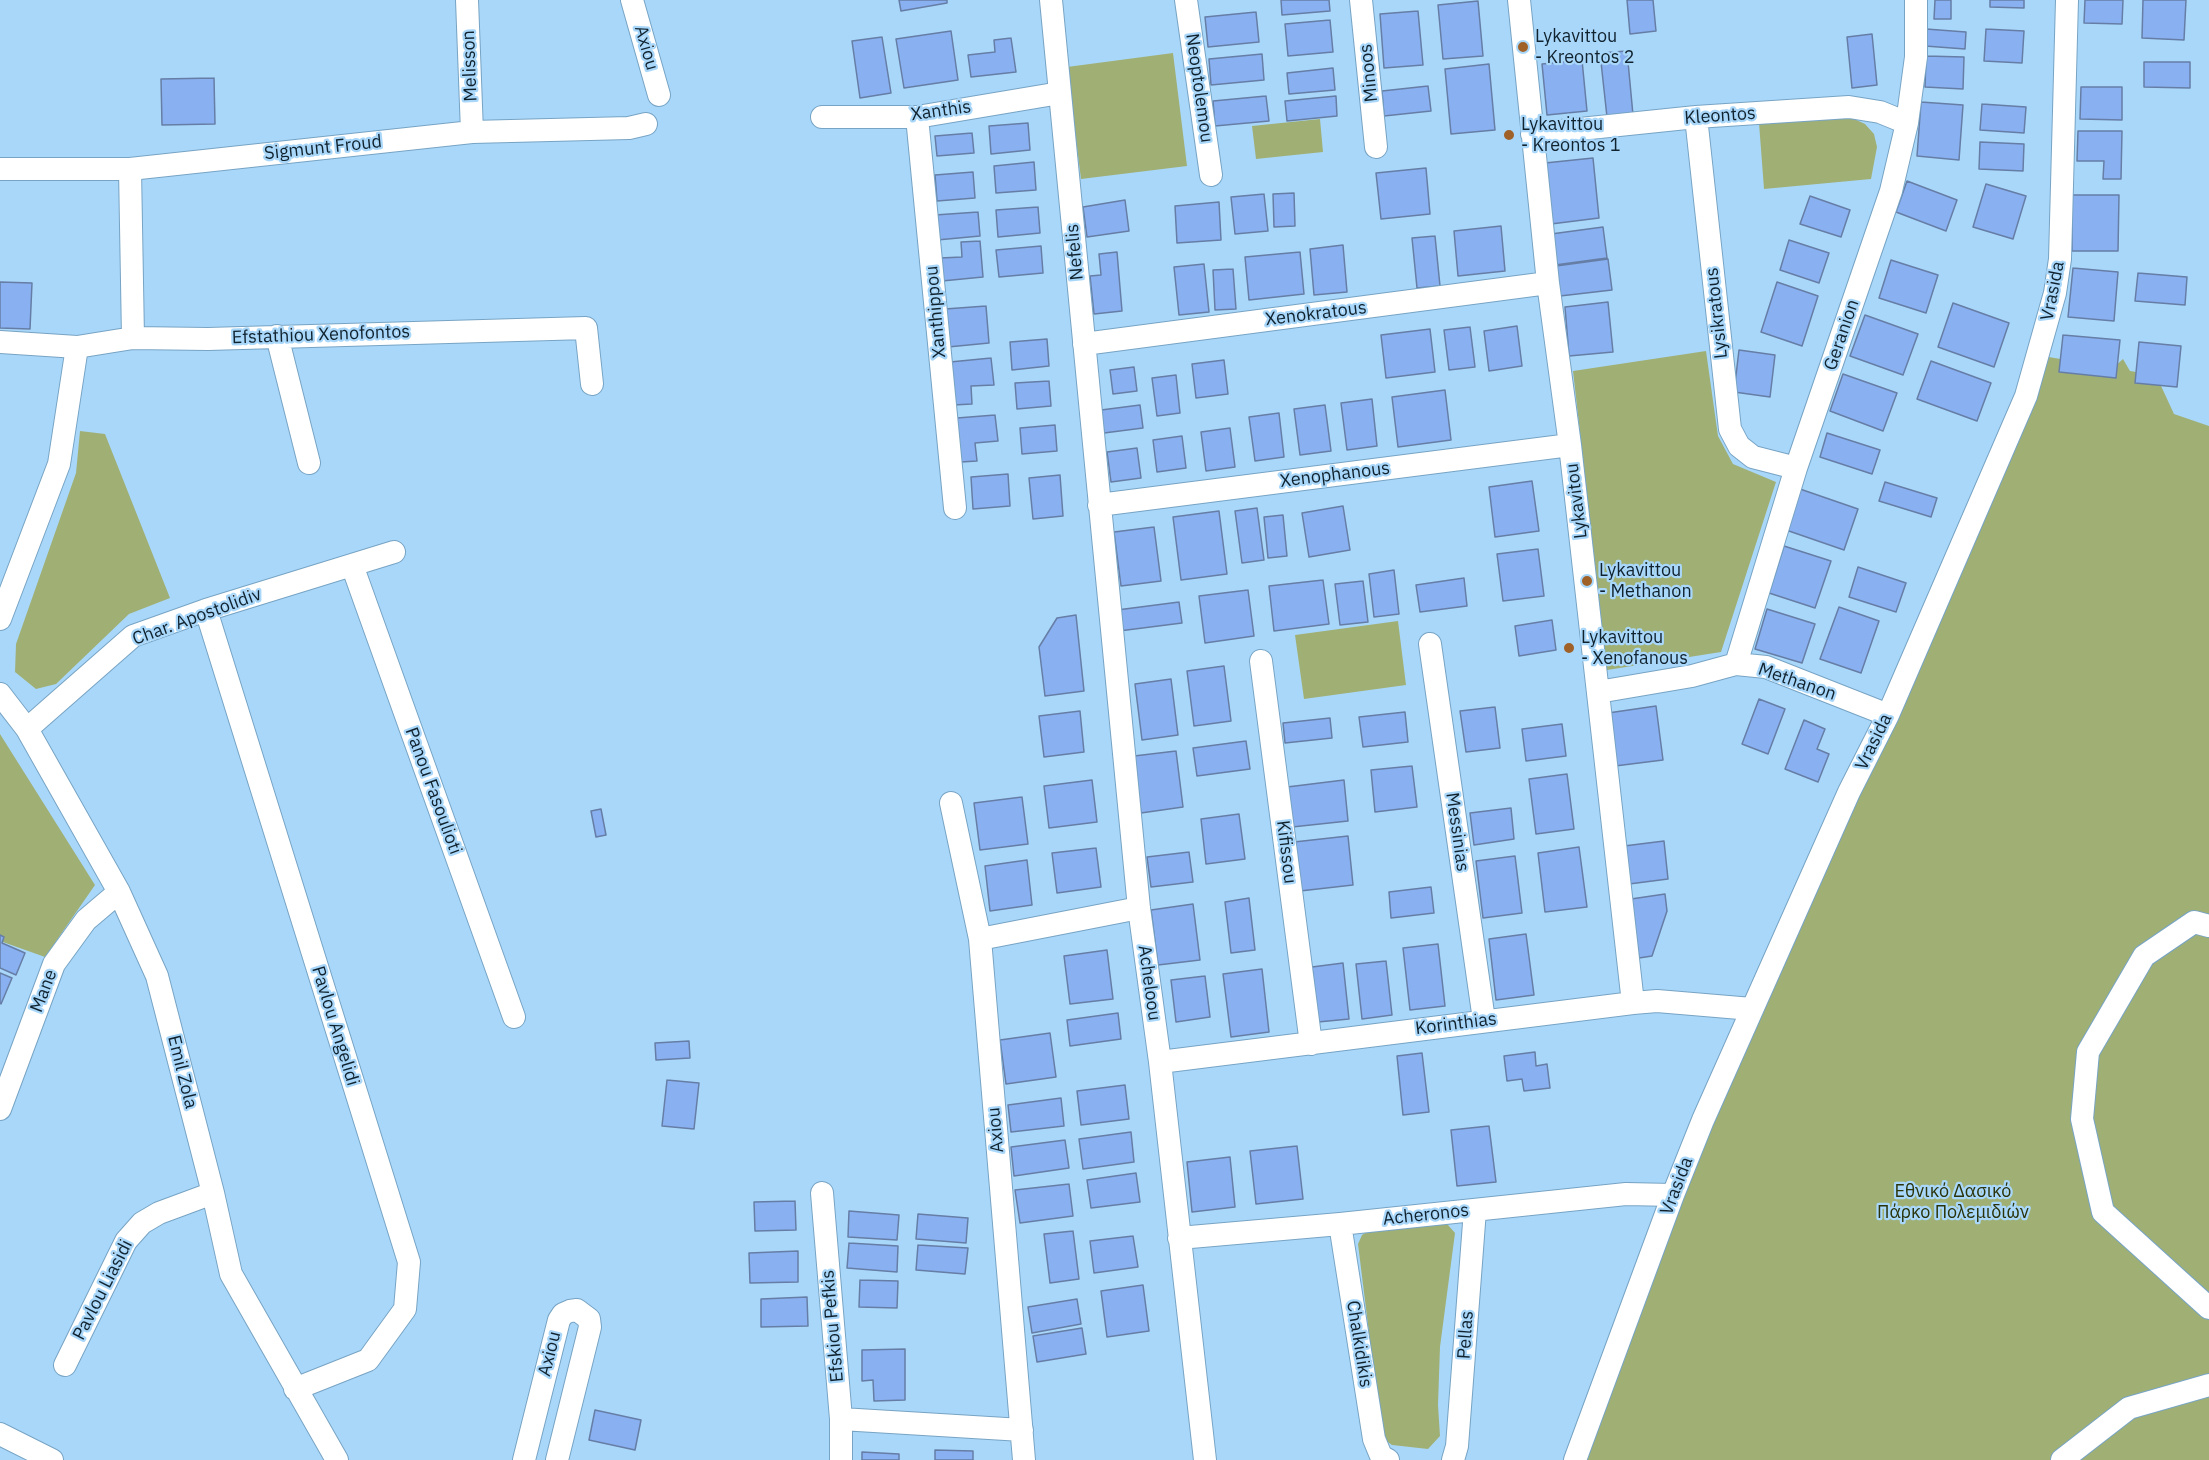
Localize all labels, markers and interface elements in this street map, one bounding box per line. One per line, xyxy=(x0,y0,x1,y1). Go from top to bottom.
street label: Axiou xyxy=(629,23,663,73)
place label: Lykavittou - Kreontos 2 xyxy=(1535,26,1635,68)
street label: Melisson xyxy=(458,30,482,102)
street label: Neoptolemou xyxy=(1181,32,1217,144)
marker: Lykavittou - Kreontos 2 xyxy=(1516,40,1530,54)
street label: Minoos xyxy=(1355,43,1383,103)
street label: Xanthis xyxy=(910,96,972,126)
street label: Kleontos xyxy=(1684,103,1756,129)
place label: Lykavittou - Kreontos 1 xyxy=(1521,114,1621,156)
marker: Lykavittou - Kreontos 1 xyxy=(1502,128,1516,142)
street label: Sigmunt Froud xyxy=(263,131,383,165)
street label: Nefelis xyxy=(1062,223,1088,281)
street label: Vrasida xyxy=(2037,259,2069,323)
street label: Xanthippou xyxy=(921,265,951,359)
street label: Lysikratous xyxy=(1701,266,1733,360)
street label: Xenokratous xyxy=(1264,297,1368,331)
street label: Geranion xyxy=(1820,297,1864,373)
street label: Efstathiou Xenofontos xyxy=(231,321,411,349)
street label: Xenophanous xyxy=(1279,458,1391,492)
street label: Lykavitou xyxy=(1562,462,1592,540)
place label: Lykavittou - Methanon xyxy=(1599,560,1692,602)
marker: Lykavittou - Methanon xyxy=(1580,574,1594,588)
street label: Char. Apostolidiv xyxy=(130,584,264,650)
place label: Lykavittou - Xenofanous xyxy=(1581,627,1688,670)
marker: Lykavittou - Xenofanous xyxy=(1562,641,1576,655)
street label: Methanon xyxy=(1755,659,1839,705)
street label: Vrasida xyxy=(1851,710,1897,774)
street label: Panou Fasoulioti xyxy=(400,725,466,857)
street label: Messinias xyxy=(1441,791,1473,873)
street label: Kifissou xyxy=(1271,819,1301,885)
street label: Acheloou xyxy=(1133,944,1165,1022)
street label: Pavlou Angelidi xyxy=(307,964,363,1088)
street label: Mane xyxy=(26,966,62,1016)
street label: Korinthias xyxy=(1414,1008,1498,1040)
street label: Emil Zola xyxy=(162,1033,202,1111)
street label: Axiou xyxy=(983,1106,1009,1154)
street label: Vrasida xyxy=(1656,1154,1698,1218)
park label: Εθνικό Δασικό Πάρκο Πολεμιδιών xyxy=(1877,1181,2029,1224)
street label: Acheronos xyxy=(1382,1200,1470,1230)
street label: Pavlou Liasidi xyxy=(68,1236,138,1344)
street label: Efskiou Pefkis xyxy=(817,1269,849,1383)
street label: Chalkidikis xyxy=(1341,1299,1377,1389)
street label: Pellas xyxy=(1454,1310,1478,1360)
street label: Axiou xyxy=(534,1329,566,1379)

